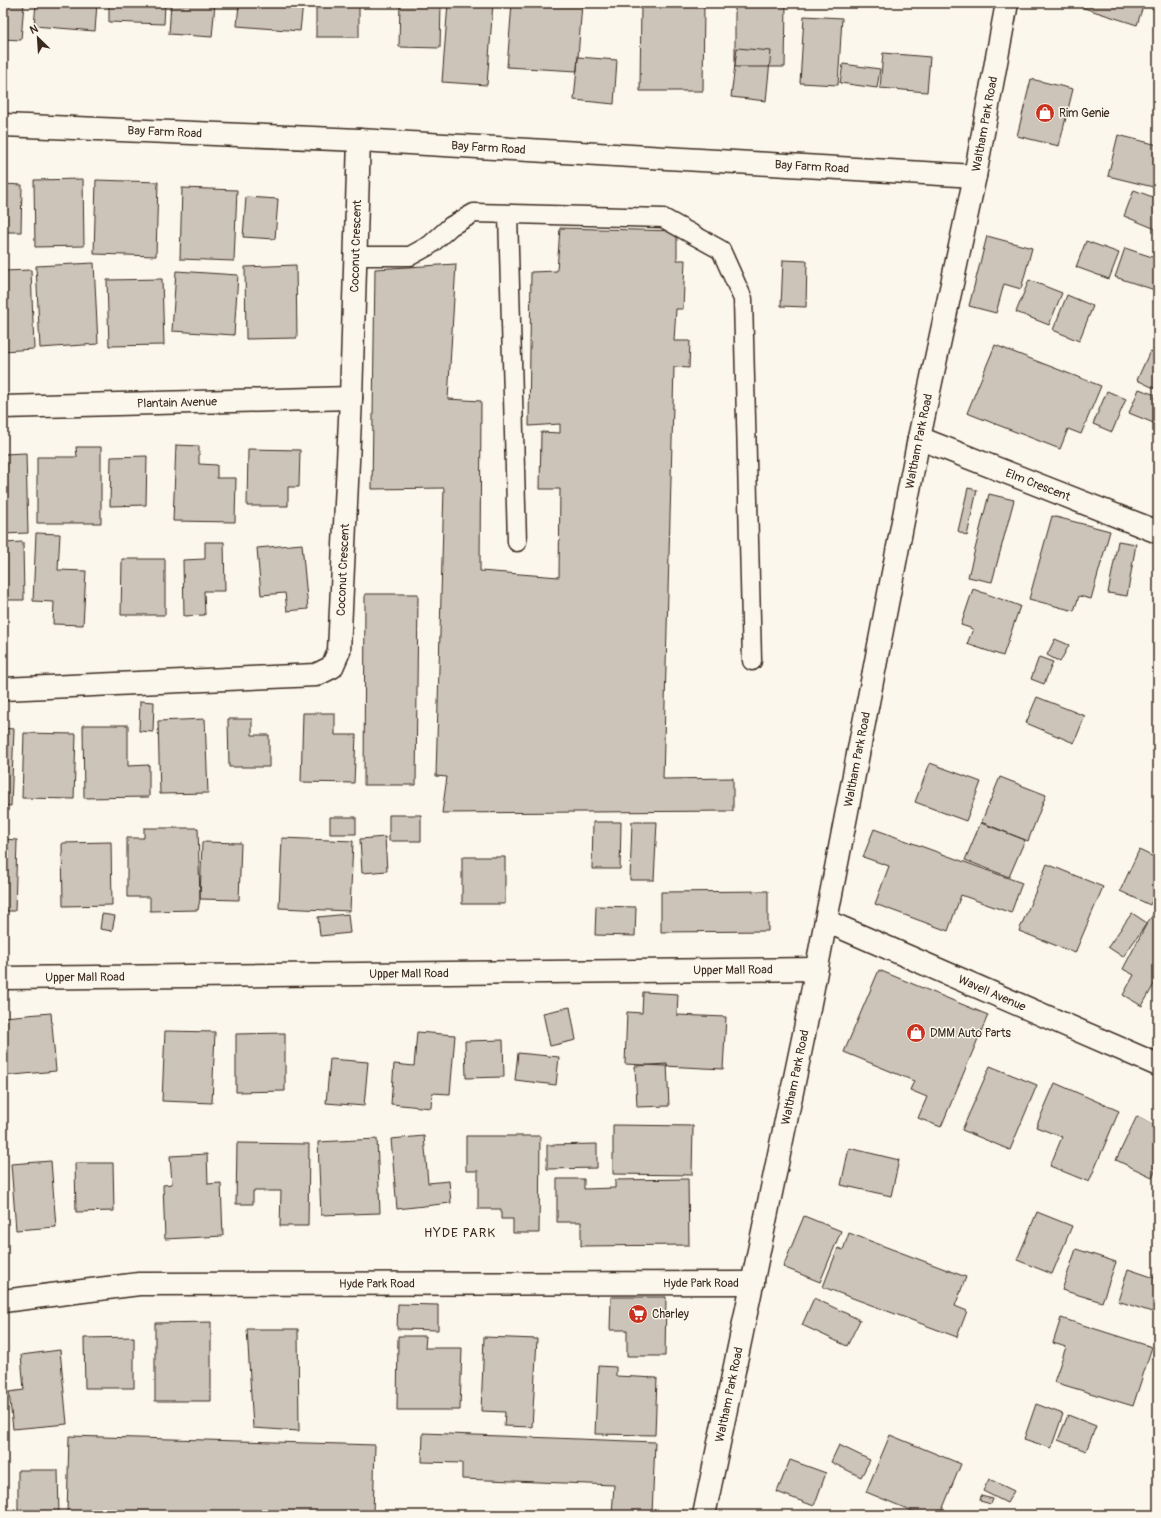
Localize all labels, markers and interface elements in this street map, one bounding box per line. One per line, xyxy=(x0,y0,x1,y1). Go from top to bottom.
north arrow xyxy=(18,18,58,58)
text: N xyxy=(28,22,41,37)
street label: Waltham Park Road xyxy=(968,75,1001,173)
shop icon: Rim Genie xyxy=(1034,102,1056,124)
place label: Rim Genie xyxy=(1059,106,1110,121)
street label: Bay Farm Road xyxy=(127,123,203,141)
street label: Bay Farm Road xyxy=(451,138,526,157)
street label: Bay Farm Road xyxy=(774,157,850,176)
street label: Coconut Crescent xyxy=(347,199,365,293)
street label: Waltham Park Road xyxy=(902,392,936,490)
street label: Plantain Avenue xyxy=(137,394,217,411)
street label: Elm Crescent xyxy=(1004,465,1073,504)
street label: Coconut Crescent xyxy=(333,523,353,616)
street label: Waltham Park Road xyxy=(840,710,874,808)
street label: Upper Mall Road xyxy=(693,962,773,978)
street label: Upper Mall Road xyxy=(369,966,449,981)
street label: Upper Mall Road xyxy=(45,969,125,985)
street label: Wavell Avenue xyxy=(956,972,1028,1014)
shop icon: DMM Auto Parts xyxy=(905,1022,927,1044)
place label: DMM Auto Parts xyxy=(930,1026,1011,1041)
street label: Waltham Park Road xyxy=(778,1029,812,1126)
district label: HYDE PARK xyxy=(424,1225,496,1241)
street label: Hyde Park Road xyxy=(339,1276,415,1291)
street label: Hyde Park Road xyxy=(663,1276,739,1291)
supermarket icon: Charley xyxy=(627,1303,649,1325)
place label: Charley xyxy=(652,1307,689,1322)
street label: Waltham Park Road xyxy=(712,1346,746,1443)

